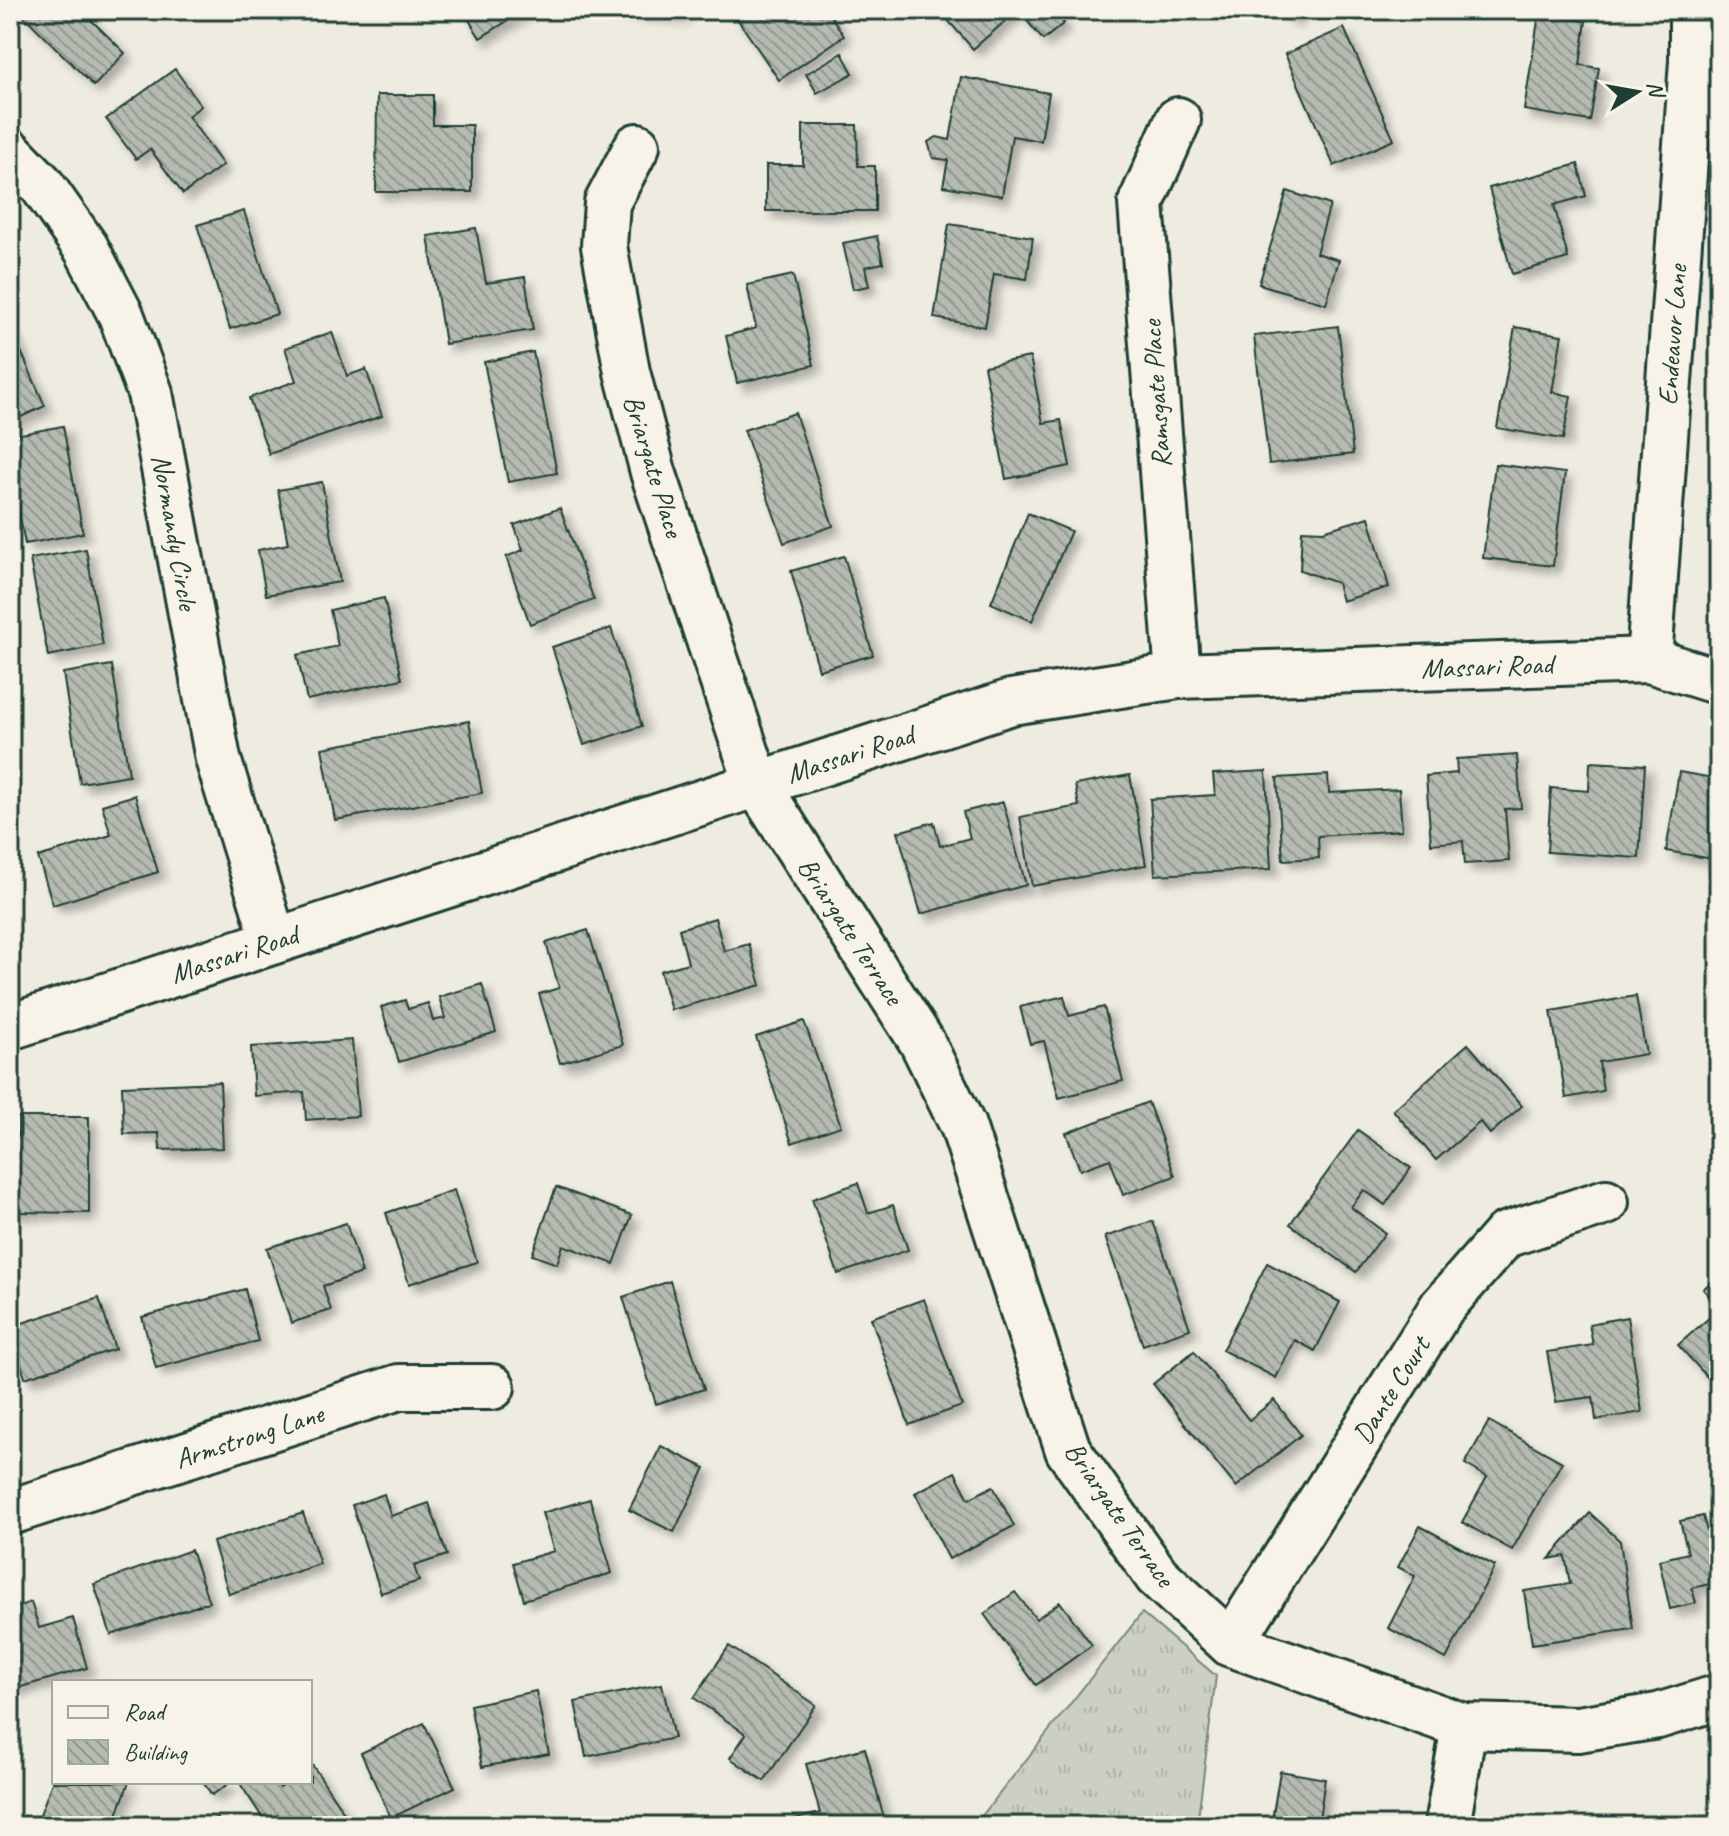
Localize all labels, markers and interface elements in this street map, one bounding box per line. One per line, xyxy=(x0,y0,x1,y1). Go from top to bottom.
north arrow xyxy=(1597,52,1677,132)
text: N xyxy=(1641,79,1671,101)
street label: Endeavor Lane xyxy=(1650,262,1694,406)
street label: Ramsgate Place xyxy=(1133,317,1179,469)
street label: Briargate Place xyxy=(616,391,693,543)
street label: Normandy Circle xyxy=(144,451,206,614)
street label: Massari Road xyxy=(1421,646,1557,686)
street label: Massari Road xyxy=(782,716,922,791)
street label: Briargate Terrace xyxy=(790,851,913,1013)
street label: Massari Road xyxy=(166,916,306,991)
street label: Dante Court xyxy=(1345,1328,1439,1450)
street label: Armstrong Lane xyxy=(170,1395,329,1476)
street label: Briargate Terrace xyxy=(1057,1435,1184,1595)
legend xyxy=(52,1680,312,1784)
text: Road xyxy=(124,1697,168,1727)
text: Building xyxy=(124,1737,189,1767)

